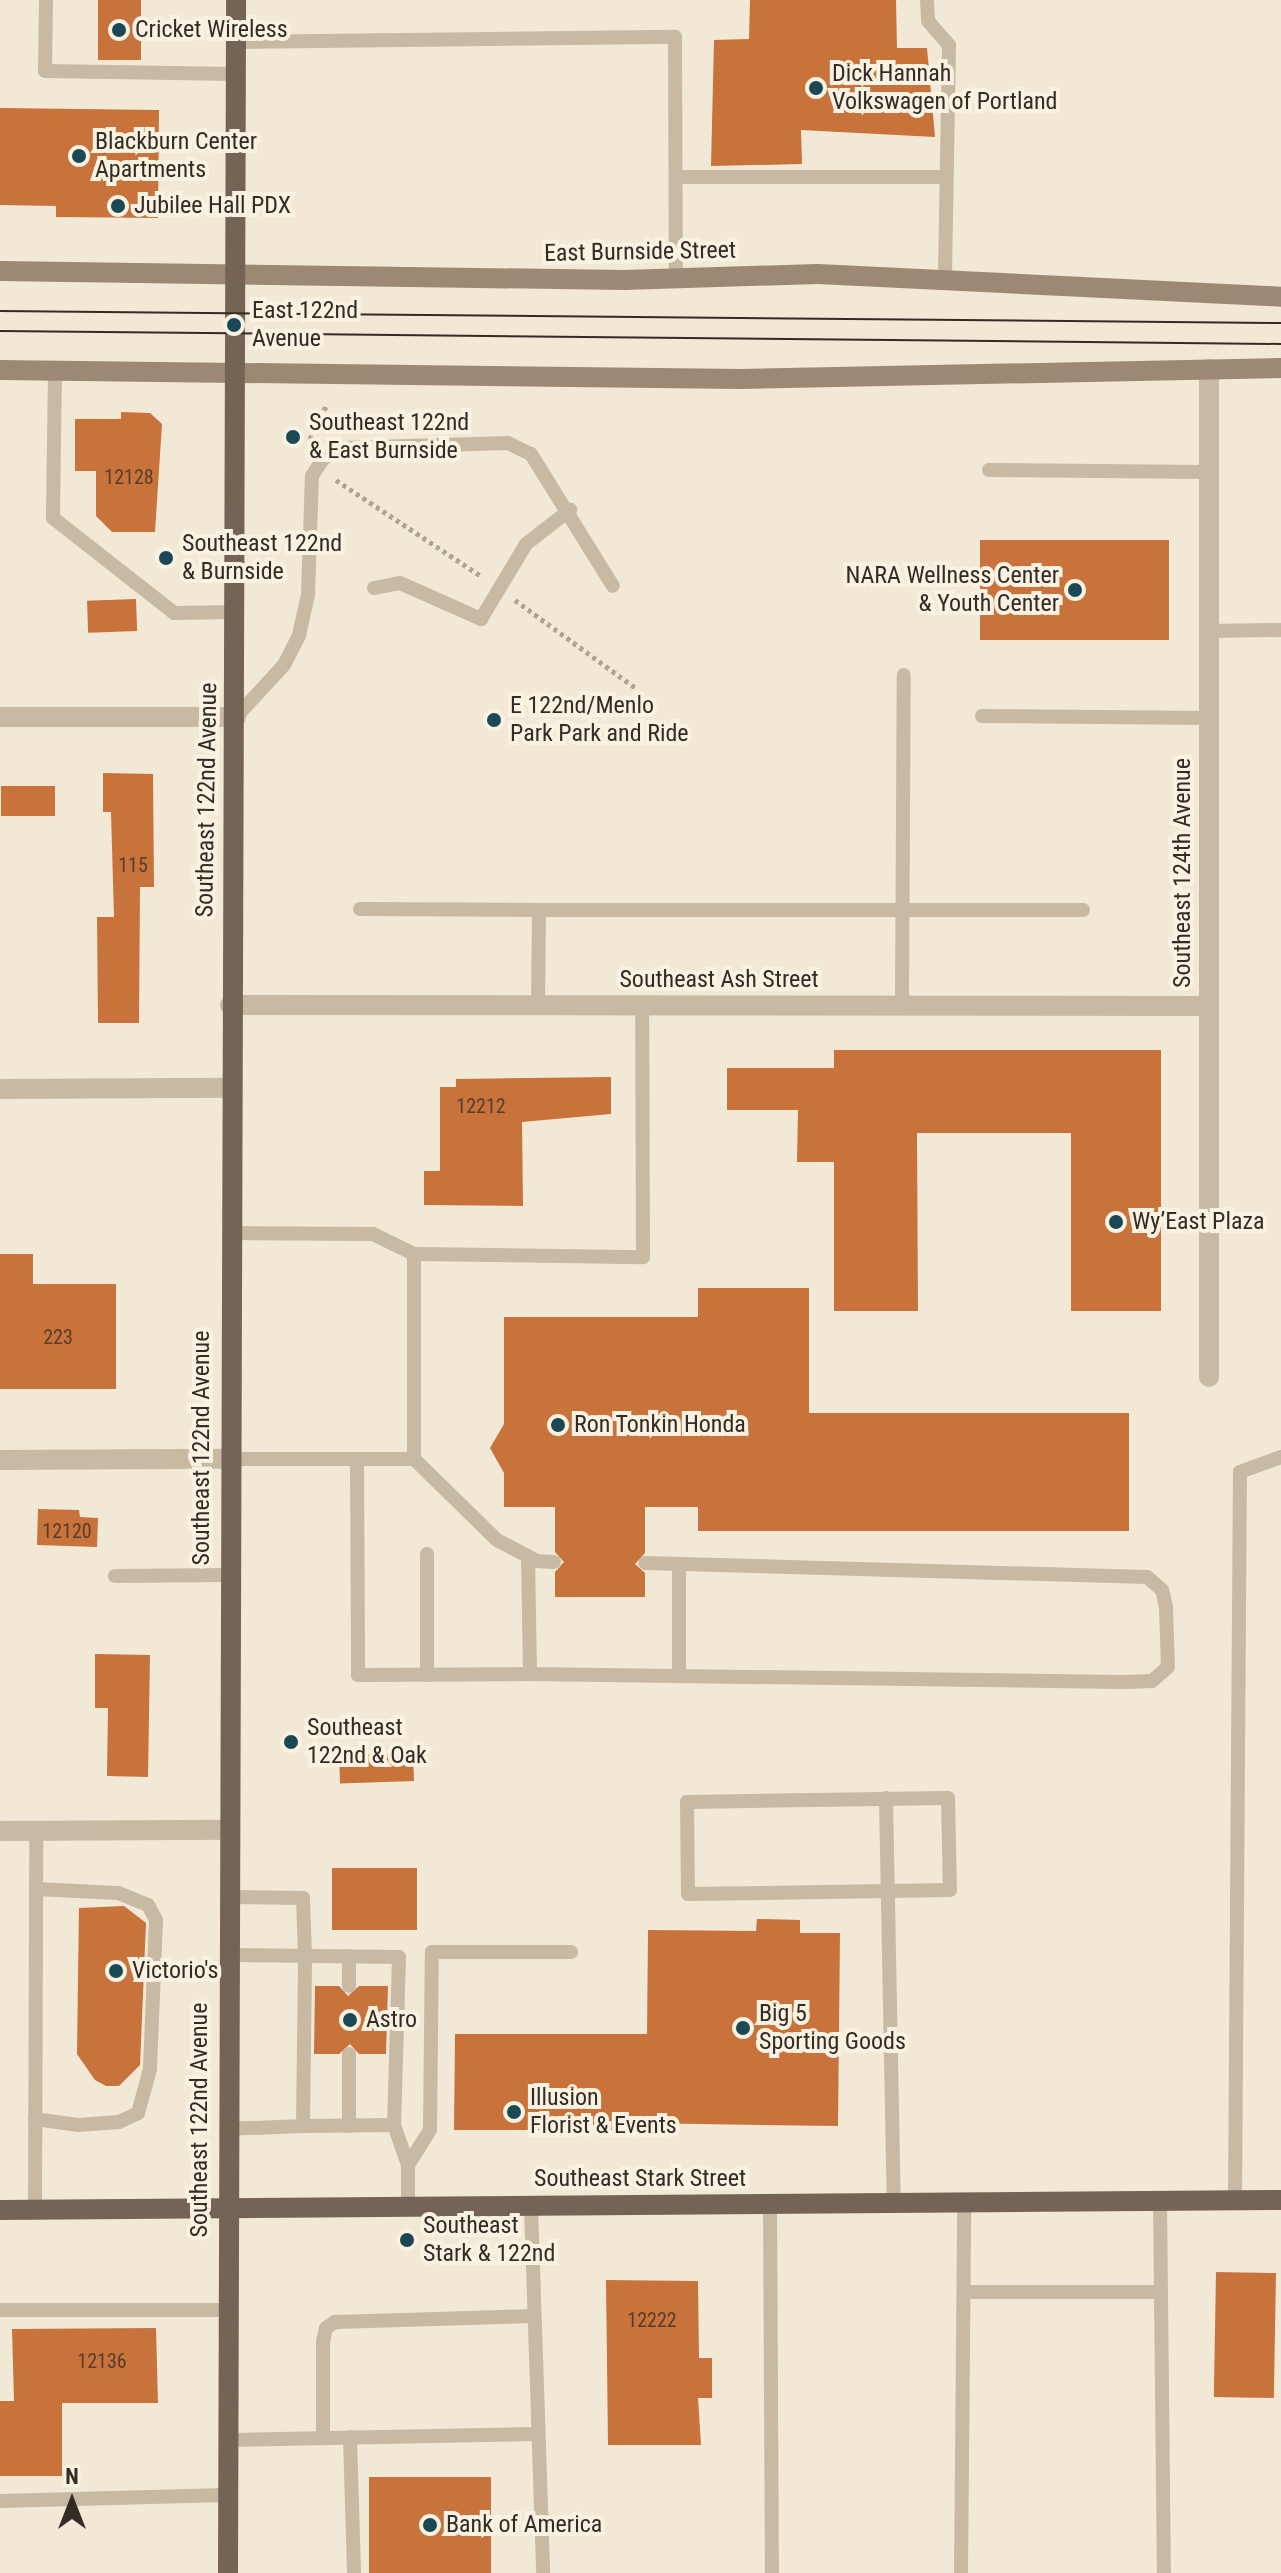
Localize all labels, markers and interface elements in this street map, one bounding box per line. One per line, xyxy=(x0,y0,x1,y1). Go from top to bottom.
place label: Cricket Wireless xyxy=(135,16,288,44)
marker: Cricket Wireless xyxy=(110,21,128,39)
place label: Dick Hannah Volkswagen of Portland xyxy=(832,60,1057,116)
marker: Dick Hannah Volkswagen of Portland xyxy=(807,79,825,97)
place label: Blackburn Center Apartments xyxy=(95,128,257,184)
marker: Blackburn Center Apartments xyxy=(70,147,88,165)
place label: Jubilee Hall PDX xyxy=(134,192,291,220)
marker: Jubilee Hall PDX xyxy=(109,197,127,215)
street label: East Burnside Street xyxy=(544,236,736,268)
place label: East 122nd Avenue xyxy=(252,297,358,353)
marker: East 122nd Avenue xyxy=(223,314,245,336)
place label: Southeast 122nd & East Burnside xyxy=(309,409,469,465)
marker: Southeast 122nd & East Burnside xyxy=(284,428,302,446)
house number: 12128 xyxy=(104,465,154,489)
place label: Southeast 122nd & Burnside xyxy=(182,530,342,586)
marker: Southeast 122nd & Burnside xyxy=(157,549,175,567)
place label: NARA Wellness Center & Youth Center xyxy=(845,562,1059,618)
marker: NARA Wellness Center & Youth Center xyxy=(1066,581,1084,599)
street label: Southeast 122nd Avenue xyxy=(191,682,223,918)
place label: E 122nd/Menlo Park Park and Ride xyxy=(510,692,689,748)
marker: E 122nd/Menlo Park Park and Ride xyxy=(485,711,503,729)
street label: Southeast 124th Avenue xyxy=(1169,758,1197,988)
house number: 115 xyxy=(118,853,148,877)
street label: Southeast Ash Street xyxy=(619,966,819,994)
house number: 12212 xyxy=(456,1094,506,1118)
place label: Wy’East Plaza xyxy=(1132,1208,1264,1236)
marker: Wy’East Plaza xyxy=(1107,1213,1125,1231)
house number: 223 xyxy=(43,1325,73,1349)
street label: Southeast 122nd Avenue xyxy=(188,1331,216,1565)
place label: Ron Tonkin Honda xyxy=(574,1411,746,1439)
marker: Ron Tonkin Honda xyxy=(549,1416,567,1434)
house number: 12120 xyxy=(42,1519,92,1543)
place label: Southeast 122nd & Oak xyxy=(307,1714,427,1770)
marker: Southeast 122nd & Oak xyxy=(282,1733,300,1751)
place label: Victorio's xyxy=(132,1957,218,1985)
marker: Victorio's xyxy=(107,1962,125,1980)
place label: Big 5 Sporting Goods xyxy=(759,2000,906,2056)
street label: Southeast 122nd Avenue xyxy=(186,2003,214,2237)
place label: Astro xyxy=(366,2006,417,2034)
marker: Astro xyxy=(341,2011,359,2029)
marker: Big 5 Sporting Goods xyxy=(734,2019,752,2037)
place label: Illusion Florist & Events xyxy=(530,2084,677,2140)
marker: Illusion Florist & Events xyxy=(505,2103,523,2121)
street label: Southeast Stark Street xyxy=(534,2165,746,2193)
place label: Southeast Stark & 122nd xyxy=(423,2212,555,2268)
marker: Southeast Stark & 122nd xyxy=(398,2231,416,2249)
house number: 12222 xyxy=(627,2308,677,2332)
house number: 12136 xyxy=(77,2349,127,2373)
north arrow xyxy=(32,2461,112,2541)
text: N xyxy=(65,2464,79,2489)
place label: Bank of America xyxy=(446,2511,602,2539)
marker: Bank of America xyxy=(421,2516,439,2534)

